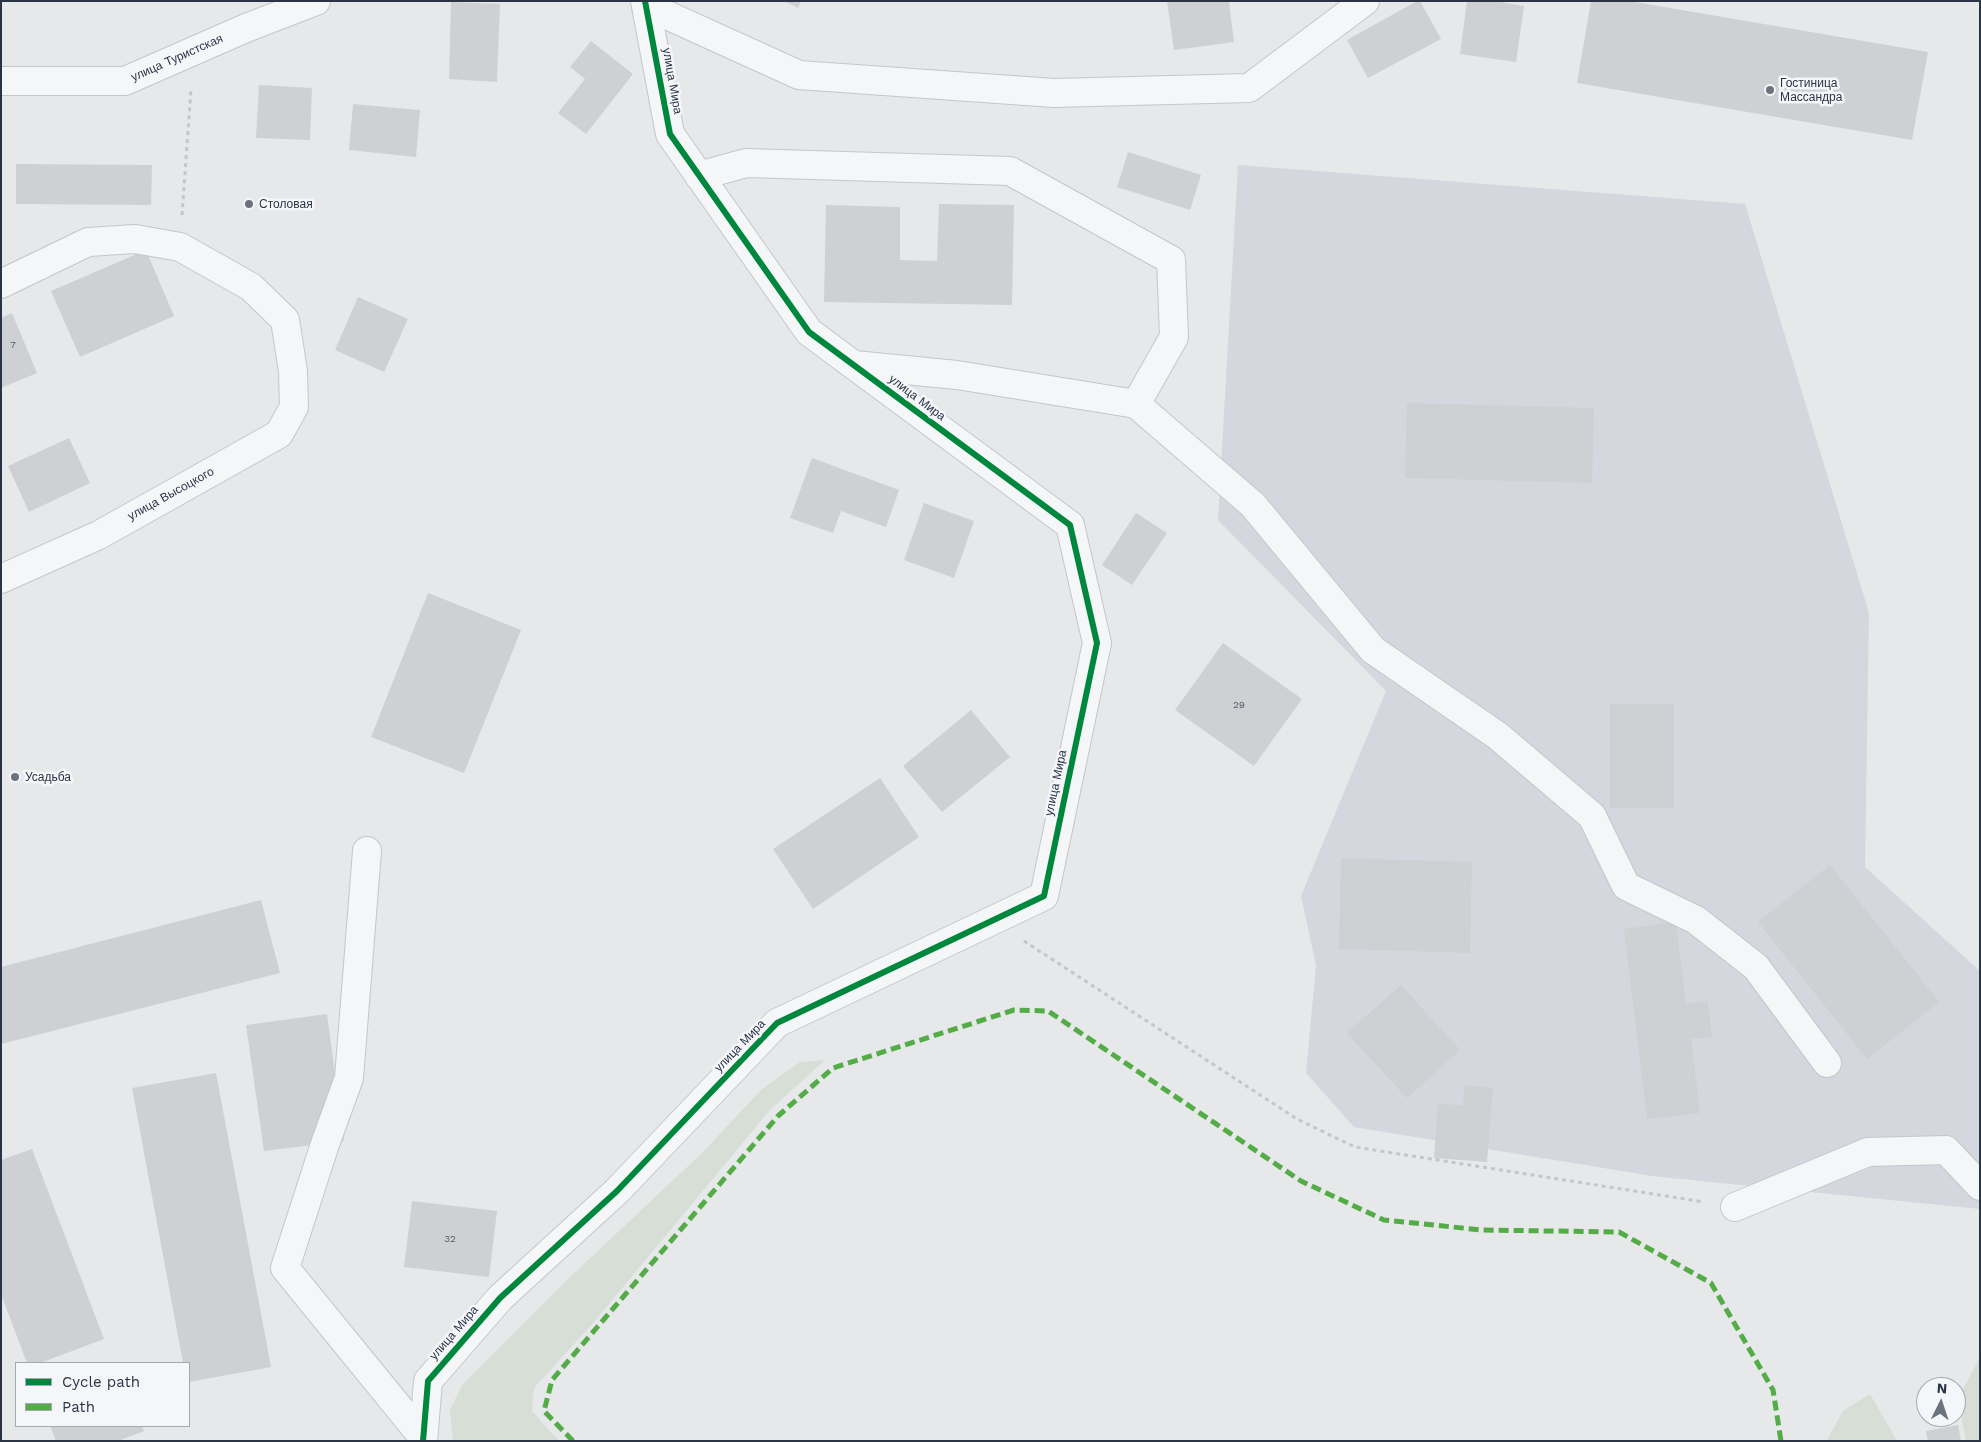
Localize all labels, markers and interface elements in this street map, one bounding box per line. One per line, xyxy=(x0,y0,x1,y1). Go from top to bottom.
street label: улица Туристская xyxy=(129,31,225,85)
street label: улица Мира xyxy=(659,47,685,115)
place label: Гостиница Массандра xyxy=(1780,76,1842,104)
marker: Гостиница Массандра xyxy=(1764,84,1776,96)
place label: Столовая xyxy=(259,197,313,211)
marker: Столовая xyxy=(243,198,255,210)
house number: 7 xyxy=(10,339,16,351)
street label: улица Мира xyxy=(886,372,948,424)
street label: улица Высоцкого xyxy=(125,464,217,524)
house number: 29 xyxy=(1233,699,1245,711)
street label: улица Мира xyxy=(1042,749,1070,817)
place label: Усадьба xyxy=(25,770,71,784)
marker: Усадьба xyxy=(9,771,21,783)
street label: улица Мира xyxy=(712,1017,768,1075)
house number: 32 xyxy=(444,1233,456,1245)
street label: улица Мира xyxy=(427,1303,481,1363)
legend xyxy=(15,1362,190,1427)
text: Cycle path xyxy=(62,1373,140,1391)
north arrow xyxy=(1916,1377,1966,1427)
text: N xyxy=(1936,1380,1948,1396)
text: Path xyxy=(62,1398,95,1416)

